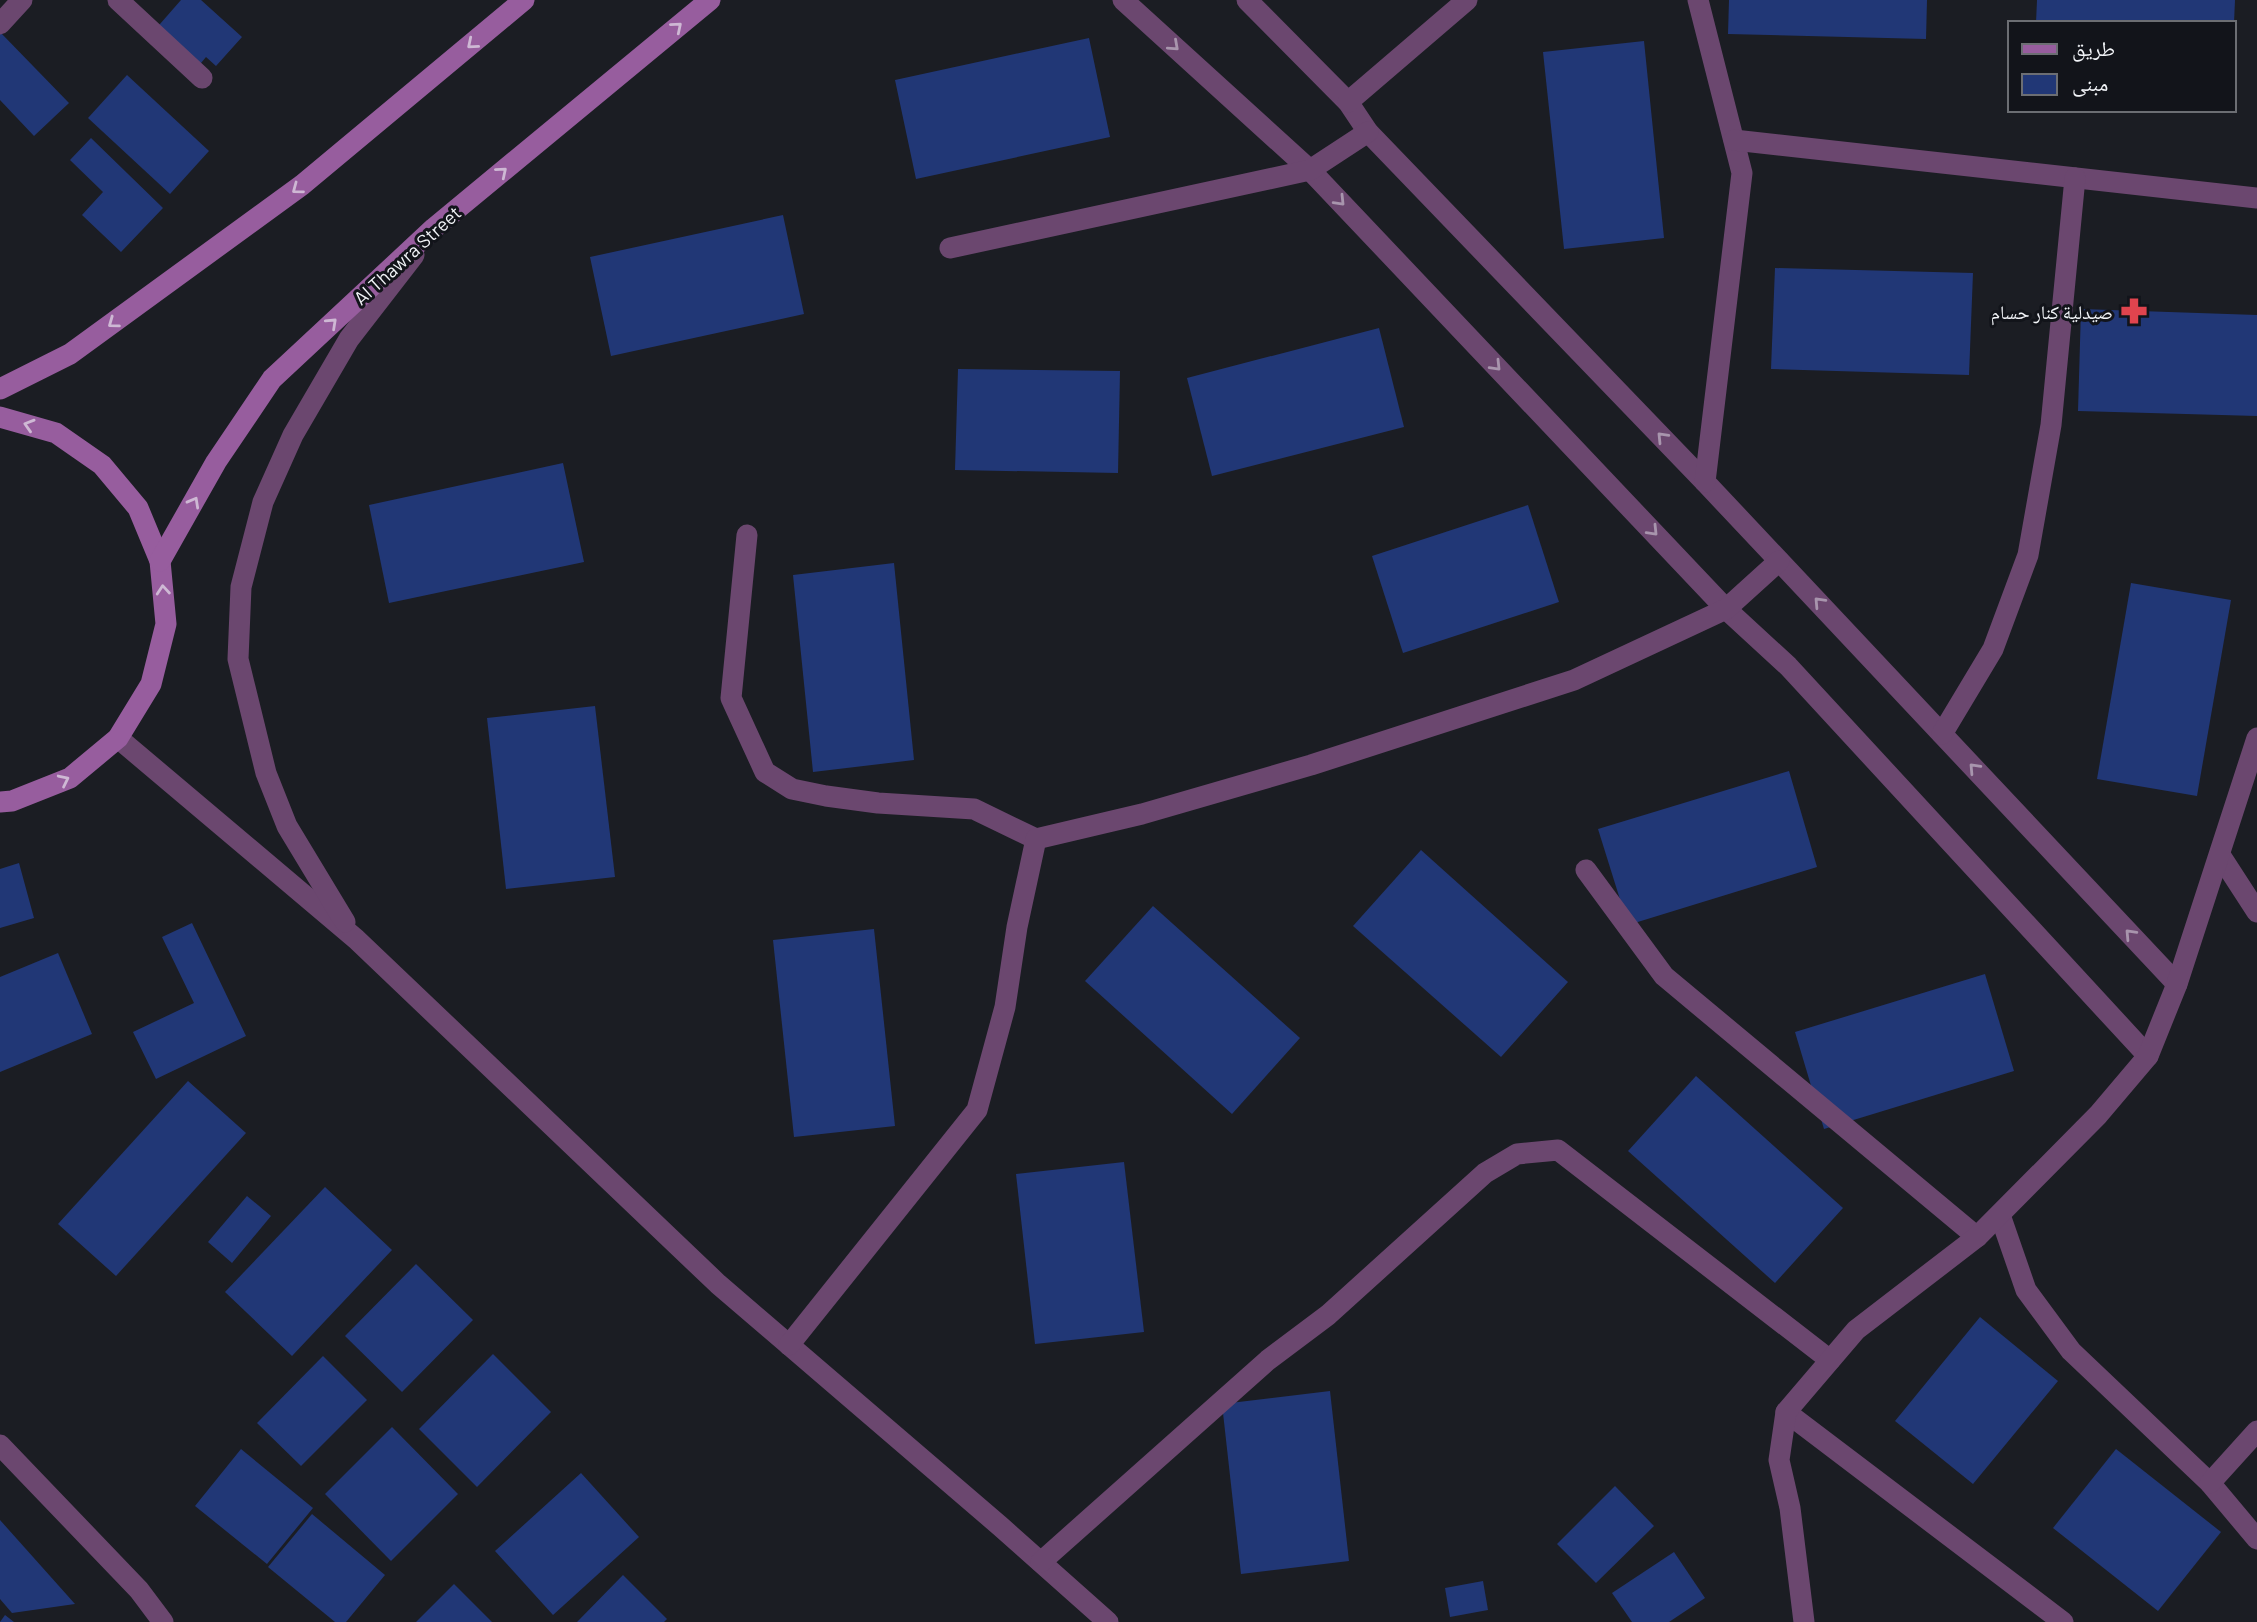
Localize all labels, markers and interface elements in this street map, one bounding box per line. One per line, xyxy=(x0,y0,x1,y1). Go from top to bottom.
legend xyxy=(2008,21,2236,112)
one-way arrow xyxy=(669,23,682,35)
one-way arrow xyxy=(467,35,479,48)
text: طريق xyxy=(2072,35,2115,62)
one-way arrow xyxy=(1166,38,1179,50)
text: مبنى xyxy=(2072,70,2108,97)
one-way arrow xyxy=(494,168,507,180)
one-way arrow xyxy=(292,180,304,193)
one-way arrow xyxy=(1331,193,1344,206)
street label: Al Thawra Street xyxy=(349,201,465,309)
pharmacy icon: صيدلية كنار حسام xyxy=(2119,296,2149,326)
place label: صيدلية كنار حسام xyxy=(1991,300,2113,326)
one-way arrow xyxy=(108,315,121,327)
one-way arrow xyxy=(324,319,337,332)
one-way arrow xyxy=(1488,358,1501,371)
one-way arrow xyxy=(23,419,35,433)
one-way arrow xyxy=(1658,432,1671,445)
one-way arrow xyxy=(186,496,199,509)
one-way arrow xyxy=(1645,523,1657,536)
one-way arrow xyxy=(156,584,171,595)
one-way arrow xyxy=(1814,597,1827,610)
one-way arrow xyxy=(1970,763,1983,776)
one-way arrow xyxy=(57,774,69,788)
one-way arrow xyxy=(2126,929,2139,942)

